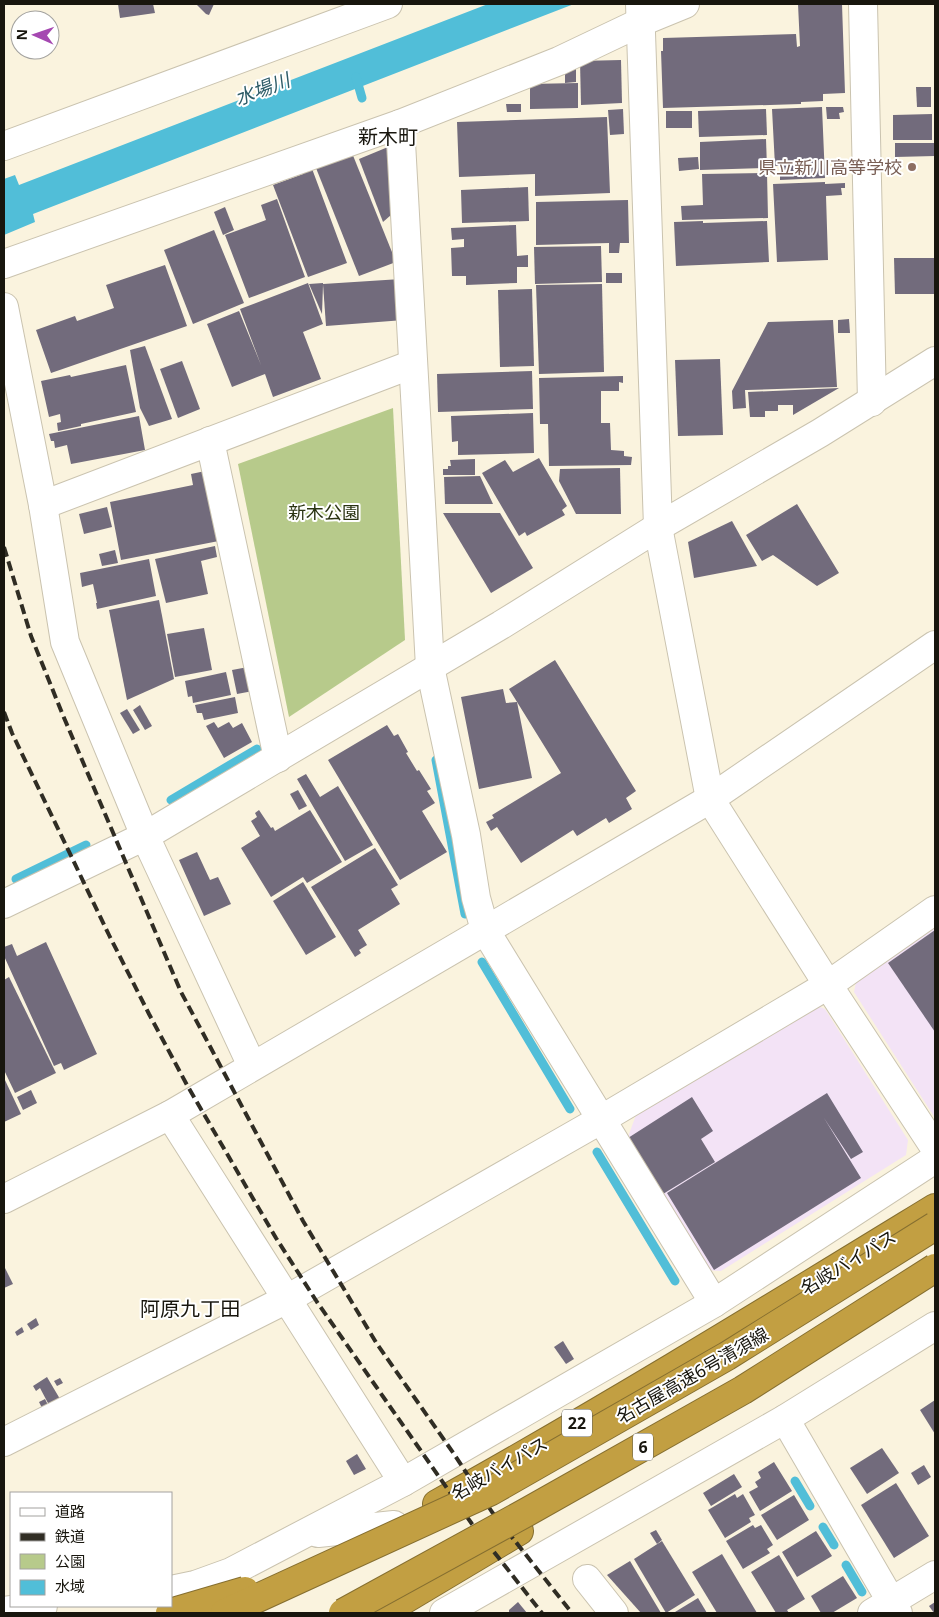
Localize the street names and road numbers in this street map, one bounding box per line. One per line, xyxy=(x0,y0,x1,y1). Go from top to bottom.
street label: 名岐バイパス xyxy=(796,1224,900,1300)
street label: 名古屋高速6号清須線 xyxy=(611,1322,773,1428)
road number: 22 xyxy=(562,1410,592,1436)
street label: 名岐バイパス xyxy=(446,1431,552,1505)
road number: 6 xyxy=(633,1434,653,1460)

